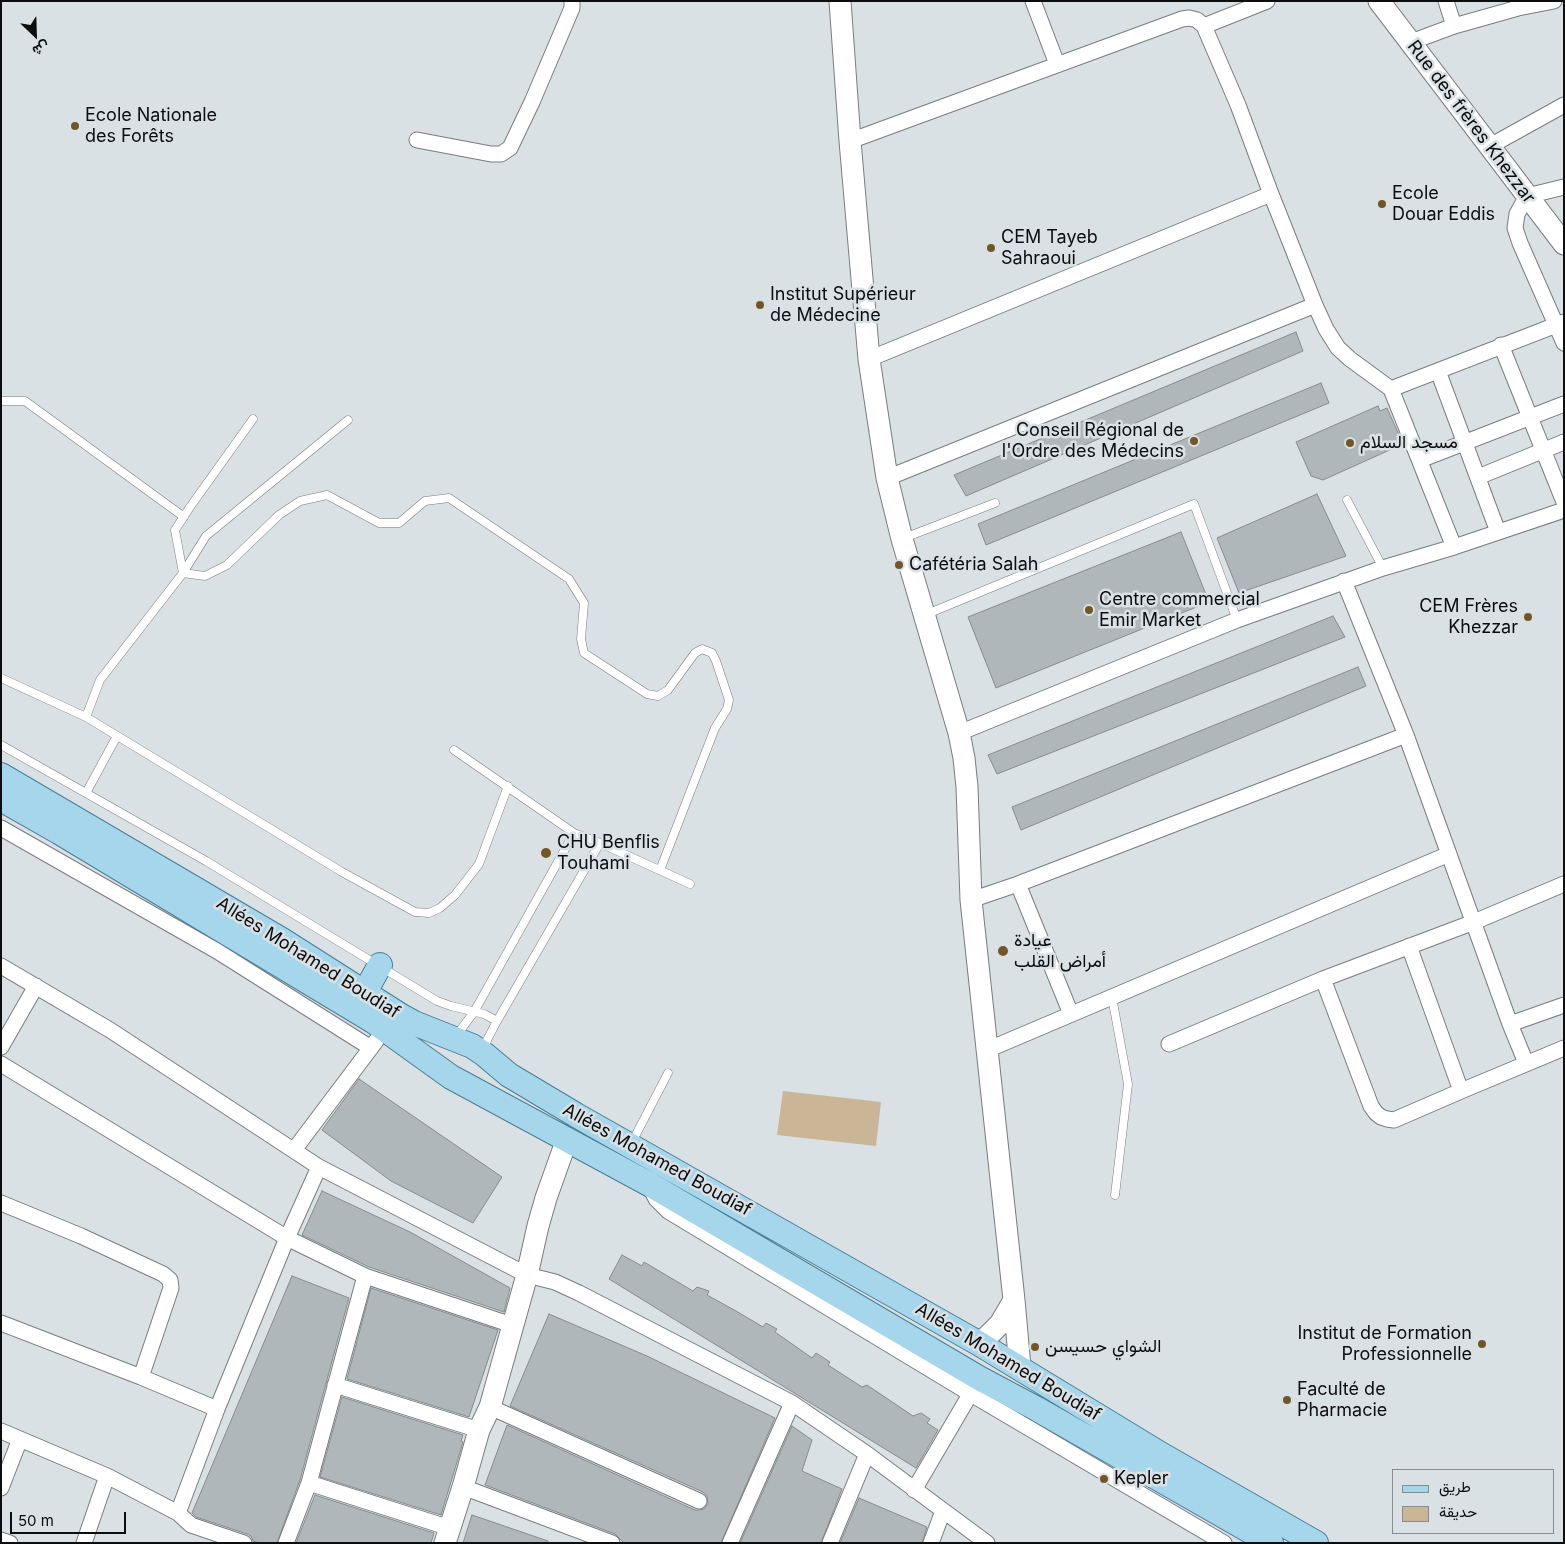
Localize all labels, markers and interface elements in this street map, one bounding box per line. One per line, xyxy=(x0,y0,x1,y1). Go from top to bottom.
north arrow xyxy=(10,10,60,60)
street label: Rue des frères Khezzar xyxy=(1403,36,1539,208)
text: ش xyxy=(30,38,52,60)
place label: Ecole Nationale des Forêts xyxy=(85,105,217,148)
marker: Ecole Nationale des Forêts xyxy=(69,120,81,132)
place label: Ecole Douar Eddis xyxy=(1392,183,1495,225)
marker: Ecole Douar Eddis xyxy=(1376,198,1388,210)
place label: CEM Tayeb Sahraoui xyxy=(1001,227,1098,270)
marker: CEM Tayeb Sahraoui xyxy=(985,242,997,254)
place label: Institut Supérieur de Médecine xyxy=(770,284,916,326)
marker: Institut Supérieur de Médecine xyxy=(754,299,766,311)
place label: Conseil Régional de l'Ordre des Médecins xyxy=(1002,420,1184,462)
place label: مسجد السلام xyxy=(1360,432,1458,454)
marker: Conseil Régional de l'Ordre des Médecins xyxy=(1188,435,1200,447)
marker: مسجد السلام xyxy=(1344,437,1356,449)
place label: Cafétéria Salah xyxy=(909,554,1038,576)
marker: Cafétéria Salah xyxy=(893,559,905,571)
place label: Centre commercial Emir Market xyxy=(1099,589,1260,632)
place label: CEM Frères Khezzar xyxy=(1419,596,1518,638)
marker: Centre commercial Emir Market xyxy=(1083,604,1095,616)
marker: CEM Frères Khezzar xyxy=(1522,611,1534,623)
place label: CHU Benflis Touhami xyxy=(557,832,660,874)
marker: CHU Benflis Touhami xyxy=(539,846,553,860)
street label: Allées Mohamed Boudiaf xyxy=(212,893,404,1023)
place label: عيادة أمراض القلب xyxy=(1014,930,1106,972)
marker: عيادة أمراض القلب xyxy=(996,944,1010,958)
street label: Allées Mohamed Boudiaf xyxy=(559,1099,755,1221)
street label: Allées Mohamed Boudiaf xyxy=(911,1298,1105,1426)
place label: Institut de Formation Professionnelle xyxy=(1297,1323,1472,1366)
place label: الشواي حسيسن xyxy=(1045,1336,1161,1358)
marker: Institut de Formation Professionnelle xyxy=(1476,1338,1488,1350)
marker: الشواي حسيسن xyxy=(1029,1341,1041,1353)
place label: Faculté de Pharmacie xyxy=(1297,1379,1387,1422)
marker: Faculté de Pharmacie xyxy=(1281,1394,1293,1406)
place label: Kepler xyxy=(1114,1468,1169,1490)
legend xyxy=(1392,1469,1555,1534)
marker: Kepler xyxy=(1098,1473,1110,1485)
text: طريق xyxy=(1439,1477,1471,1496)
scale bar xyxy=(12,1502,129,1534)
text: حديقة xyxy=(1439,1502,1477,1521)
text: 50 m xyxy=(18,1511,54,1530)

